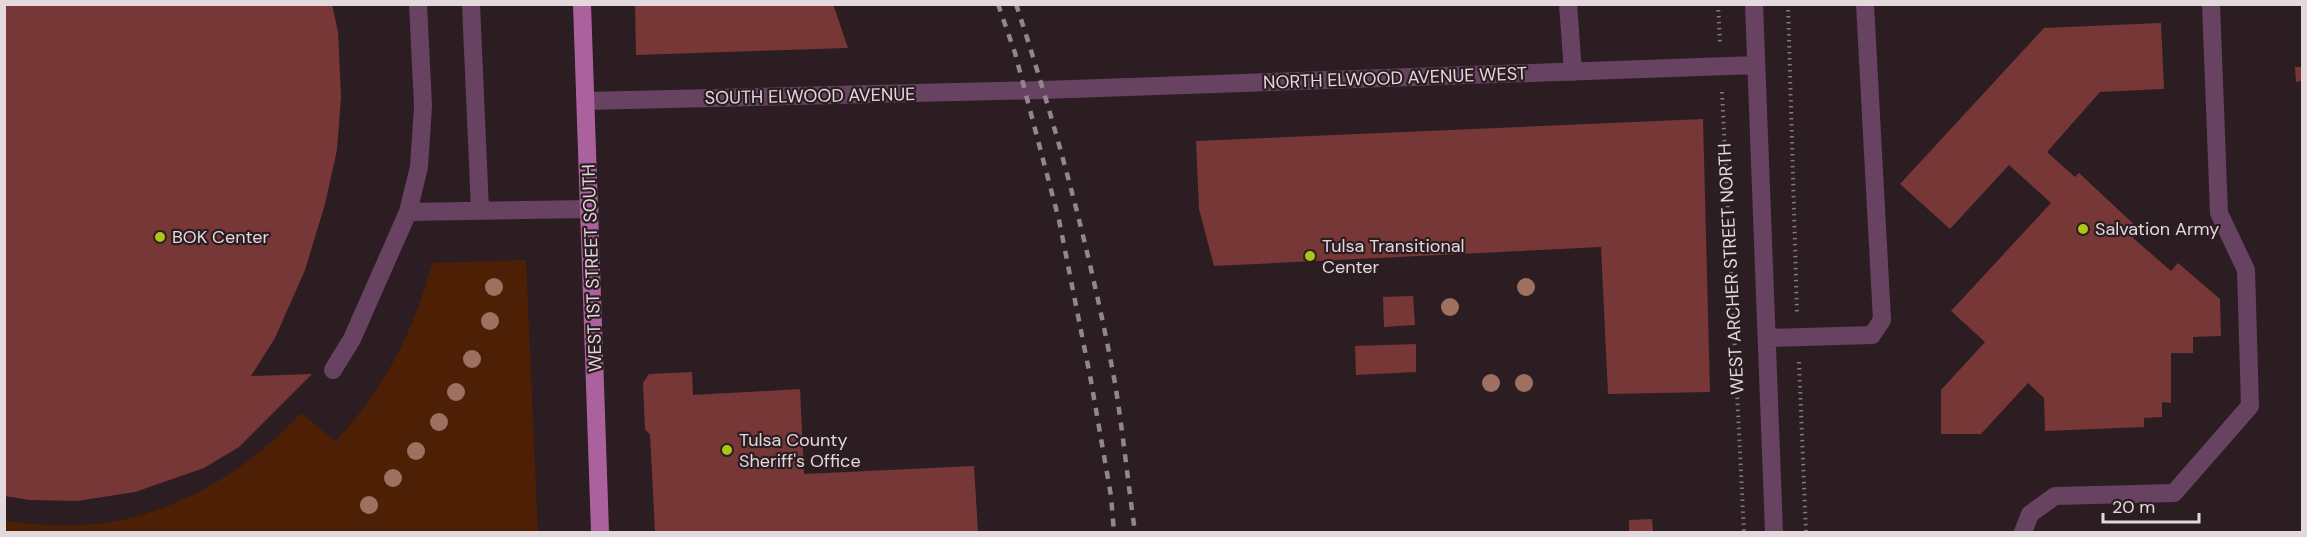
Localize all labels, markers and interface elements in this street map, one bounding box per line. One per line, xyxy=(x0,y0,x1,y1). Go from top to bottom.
street label: NORTH ELWOOD AVENUE WEST xyxy=(1263,61,1527,95)
street label: SOUTH ELWOOD AVENUE xyxy=(705,82,915,110)
street label: WEST ARCHER STREET NORTH xyxy=(1712,143,1750,395)
street label: WEST 1ST STREET SOUTH xyxy=(576,164,608,372)
place label: Salvation Army xyxy=(2095,217,2219,241)
marker: Salvation Army xyxy=(2076,222,2090,236)
place label: BOK Center xyxy=(172,225,270,249)
marker: BOK Center xyxy=(153,230,167,244)
place label: Tulsa Transitional Center xyxy=(1322,234,1465,279)
marker: Tulsa Transitional Center xyxy=(1303,249,1317,263)
place label: Tulsa County Sheriff's Office xyxy=(739,428,861,473)
marker: Tulsa County Sheriff's Office xyxy=(720,443,734,457)
scale bar xyxy=(2103,486,2199,524)
text: 20 m xyxy=(2112,495,2155,519)

